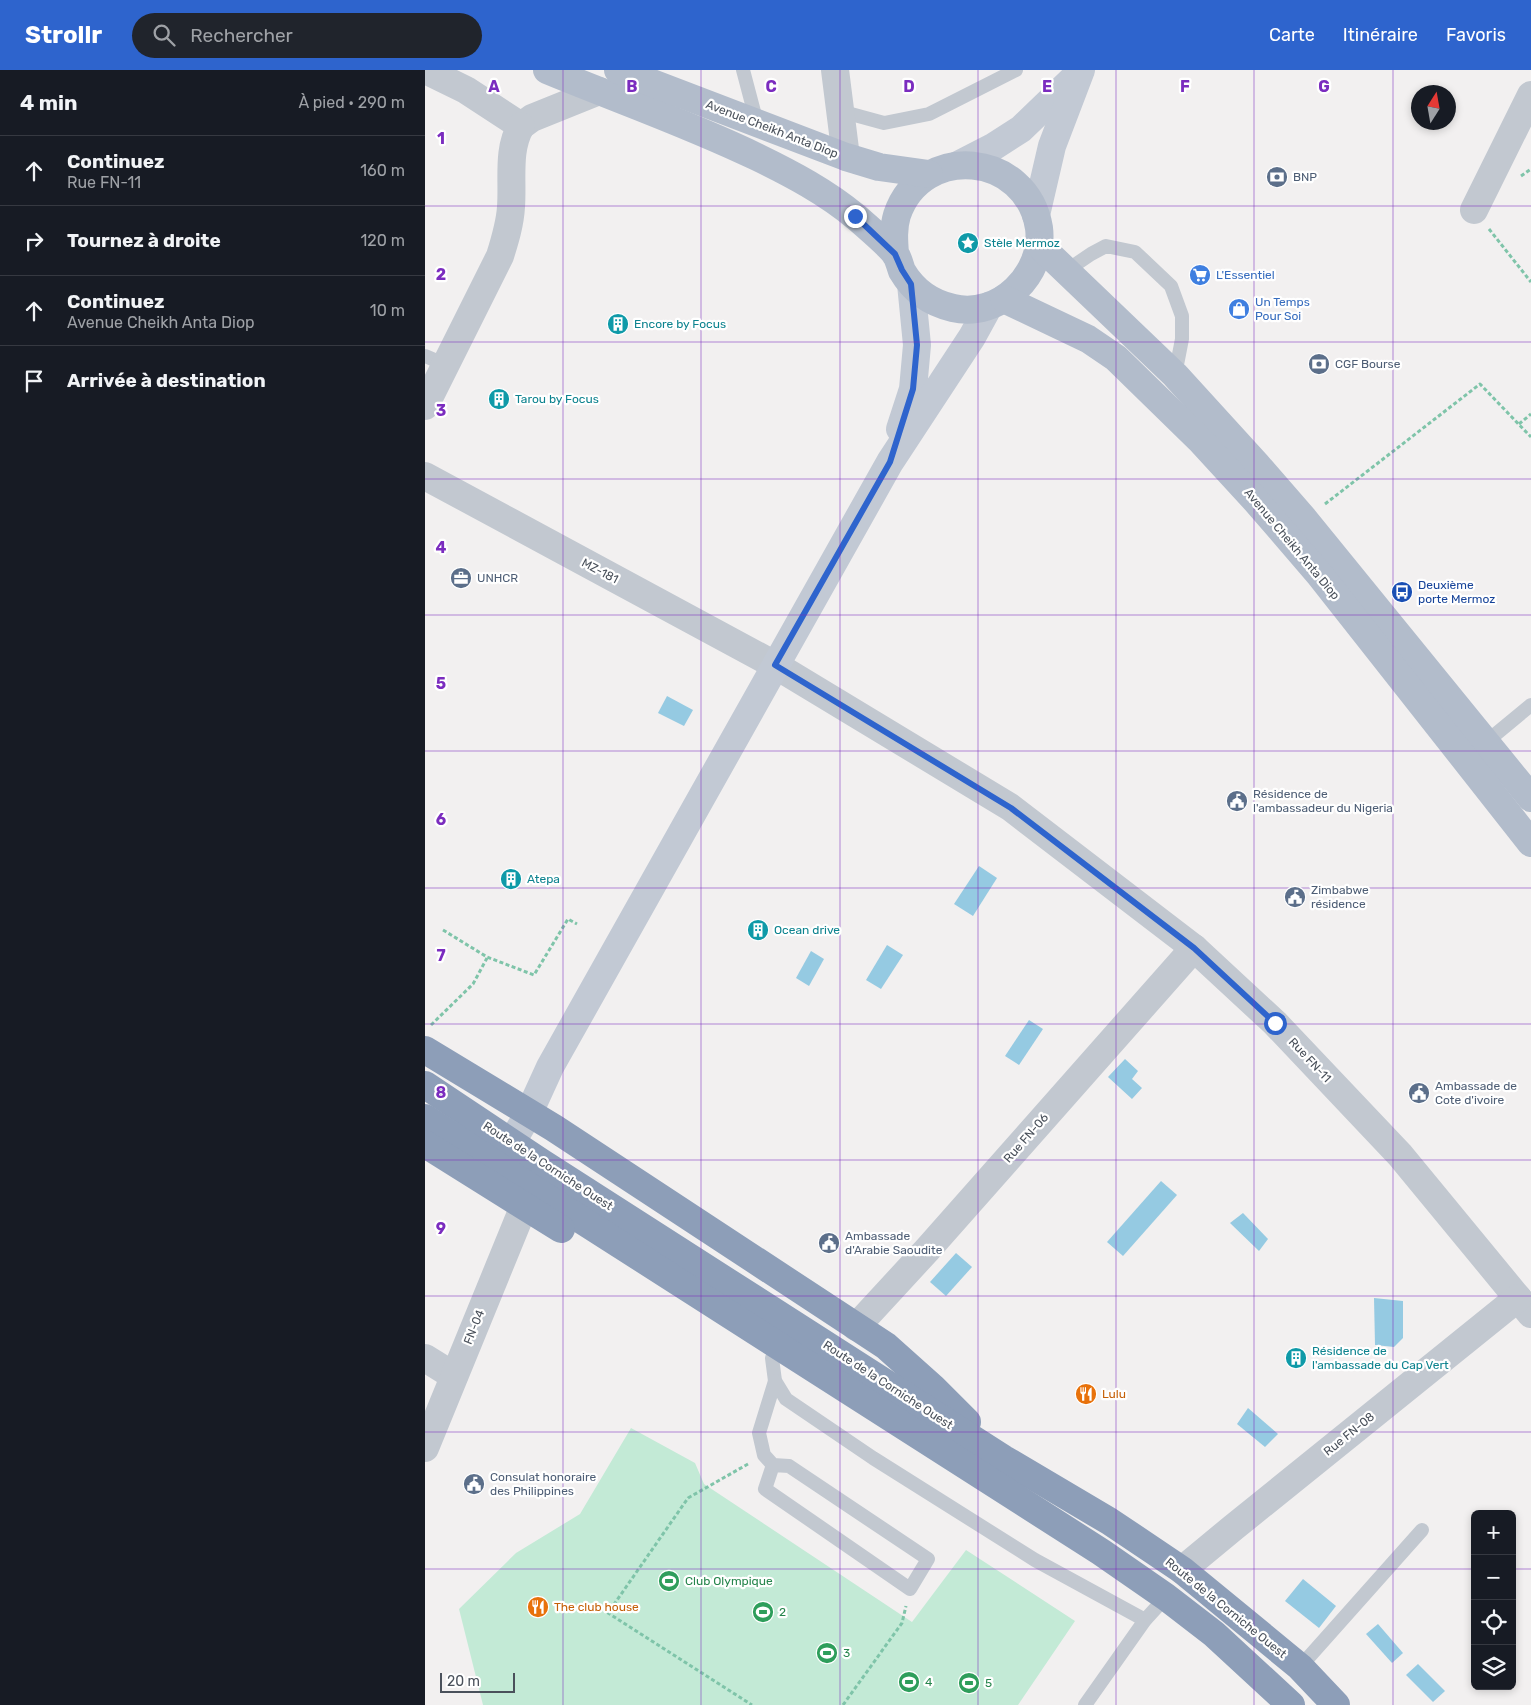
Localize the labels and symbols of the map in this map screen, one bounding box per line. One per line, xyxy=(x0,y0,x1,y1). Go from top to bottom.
text: A xyxy=(488,77,500,96)
text: B xyxy=(626,77,638,96)
text: C xyxy=(765,77,777,96)
text: D xyxy=(903,77,915,96)
text: E xyxy=(1042,77,1052,96)
text: F xyxy=(1180,77,1190,96)
text: G xyxy=(1318,77,1330,96)
north arrow xyxy=(1411,85,1456,130)
street label: Avenue Cheikh Anta Diop xyxy=(704,97,840,161)
text: 1 xyxy=(437,129,445,148)
bank icon: BNP xyxy=(1265,165,1289,189)
place label: BNP xyxy=(1293,170,1317,184)
route end xyxy=(844,205,867,228)
place icon: Stèle Mermoz xyxy=(956,231,980,255)
place label: Stèle Mermoz xyxy=(984,236,1060,250)
supermarket icon: L'Essentiel xyxy=(1188,263,1212,287)
text: 2 xyxy=(436,265,446,284)
place label: L'Essentiel xyxy=(1216,268,1275,282)
place label: Un Temps Pour Soi xyxy=(1255,295,1310,323)
shop icon: Un Temps Pour Soi xyxy=(1227,297,1251,321)
building icon: Encore by Focus xyxy=(606,312,630,336)
place label: Encore by Focus xyxy=(634,317,726,331)
bank icon: CGF Bourse xyxy=(1307,352,1331,376)
place label: CGF Bourse xyxy=(1335,357,1401,371)
building icon: Tarou by Focus xyxy=(487,387,511,411)
place label: Tarou by Focus xyxy=(515,392,599,406)
text: 3 xyxy=(436,401,446,420)
street label: Avenue Cheikh Anta Diop xyxy=(1241,486,1343,602)
text: 4 xyxy=(436,538,447,557)
street label: MZ-181 xyxy=(579,556,621,586)
office icon: UNHCR xyxy=(449,566,473,590)
place label: UNHCR xyxy=(477,571,518,585)
place label: Deuxième porte Mermoz xyxy=(1418,578,1495,606)
bus stop icon: Deuxième porte Mermoz xyxy=(1390,580,1414,604)
text: 5 xyxy=(436,674,446,693)
place label: Résidence de l'ambassadeur du Nigeria xyxy=(1253,787,1393,815)
public building icon: Résidence de l'ambassadeur du Nigeria xyxy=(1225,789,1249,813)
text: 6 xyxy=(436,810,446,829)
building icon: Atepa xyxy=(499,867,523,891)
place label: Atepa xyxy=(527,872,560,886)
place label: Zimbabwe résidence xyxy=(1311,883,1369,911)
public building icon: Zimbabwe résidence xyxy=(1283,885,1307,909)
building icon: Ocean drive xyxy=(746,918,770,942)
place label: Ocean drive xyxy=(774,923,840,937)
text: 7 xyxy=(436,946,446,965)
route start xyxy=(1264,1012,1287,1035)
street label: Rue FN-11 xyxy=(1286,1035,1334,1085)
place label: Ambassade de Cote d'ivoire xyxy=(1435,1079,1517,1107)
public building icon: Ambassade de Cote d'ivoire xyxy=(1407,1081,1431,1105)
text: 8 xyxy=(436,1083,447,1102)
street label: Rue FN-06 xyxy=(1001,1111,1051,1165)
street label: Route de la Corniche Ouest xyxy=(481,1119,616,1213)
text: 9 xyxy=(436,1219,446,1238)
place label: Ambassade d'Arabie Saoudite xyxy=(845,1229,943,1257)
public building icon: Ambassade d'Arabie Saoudite xyxy=(817,1231,841,1255)
street label: FN-04 xyxy=(461,1307,487,1346)
street label: Route de la Corniche Ouest xyxy=(821,1338,956,1432)
place label: Résidence de l'ambassade du Cap Vert xyxy=(1312,1344,1449,1372)
building icon: Résidence de l'ambassade du Cap Vert xyxy=(1284,1346,1308,1370)
restaurant icon: Lulu xyxy=(1074,1382,1098,1406)
place label: Lulu xyxy=(1102,1387,1126,1401)
street label: Rue FN-08 xyxy=(1321,1409,1377,1459)
place label: Consulat honoraire des Philippines xyxy=(490,1470,596,1498)
public building icon: Consulat honoraire des Philippines xyxy=(462,1472,486,1496)
street label: Route de la Corniche Ouest xyxy=(1163,1555,1290,1661)
sports icon: Club Olympique xyxy=(657,1569,681,1593)
place label: Club Olympique xyxy=(685,1574,773,1588)
restaurant icon: The club house xyxy=(526,1595,550,1619)
place label: The club house xyxy=(554,1600,639,1614)
sports icon: 2 xyxy=(751,1600,775,1624)
place label: 2 xyxy=(779,1605,786,1619)
sports icon: 3 xyxy=(815,1641,839,1665)
place label: 3 xyxy=(843,1646,850,1660)
scale bar xyxy=(440,1670,515,1693)
sports icon: 4 xyxy=(897,1670,921,1694)
sports icon: 5 xyxy=(957,1671,981,1695)
place label: 4 xyxy=(925,1675,933,1689)
place label: 5 xyxy=(985,1676,992,1690)

